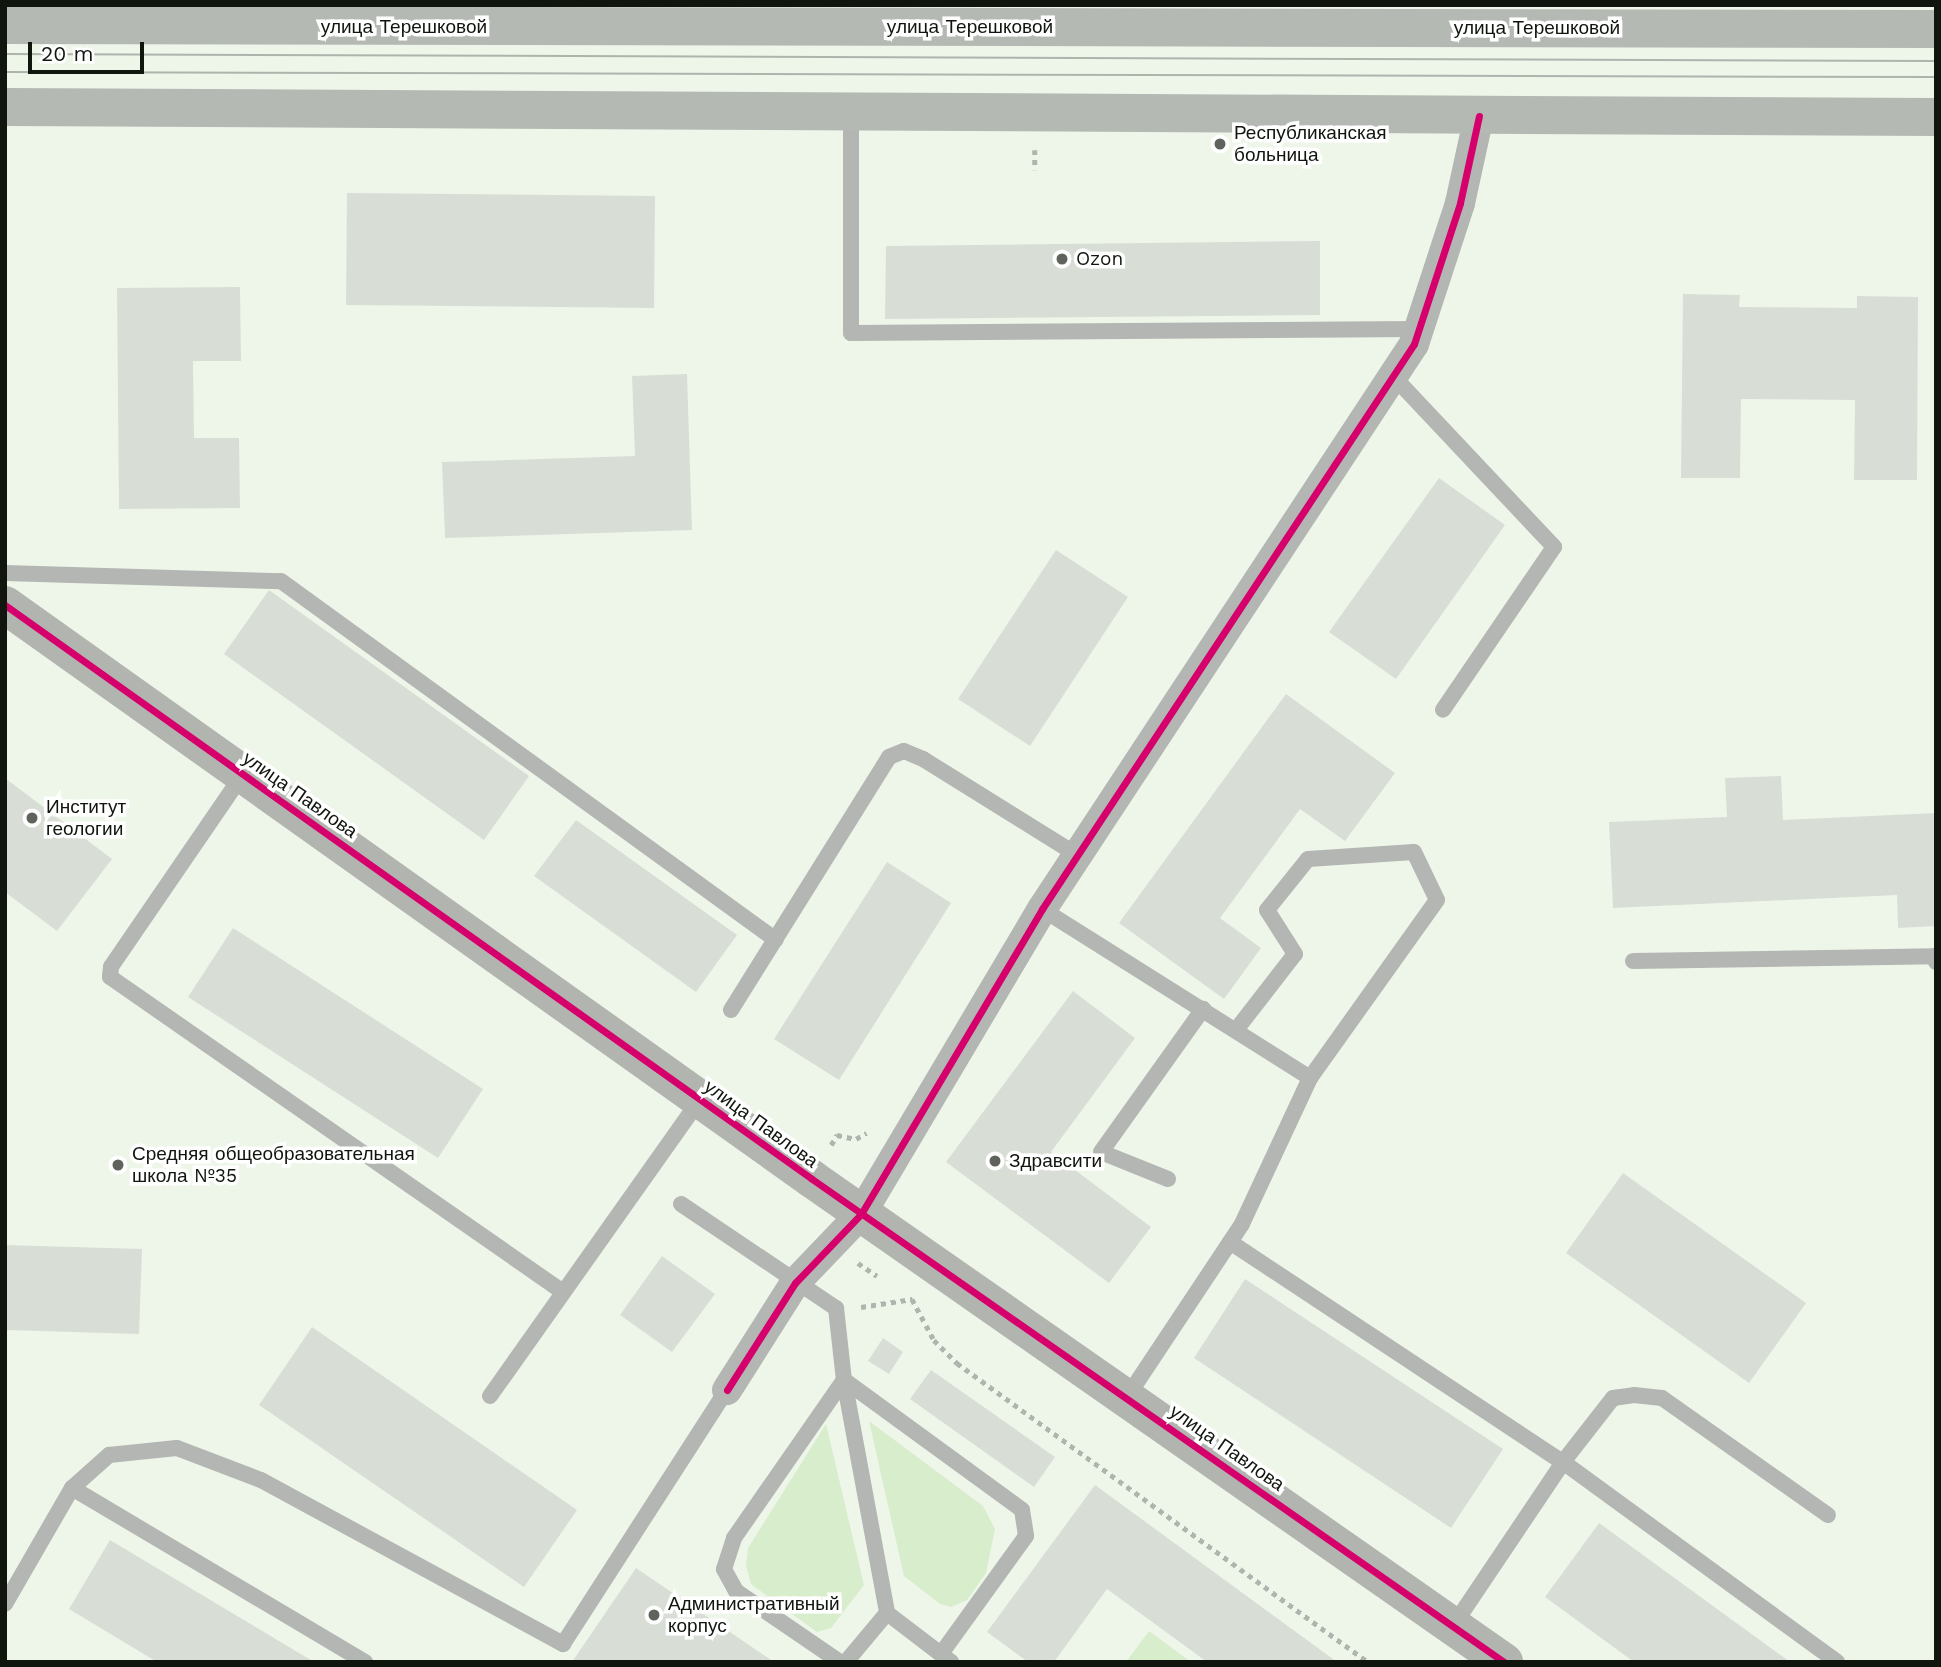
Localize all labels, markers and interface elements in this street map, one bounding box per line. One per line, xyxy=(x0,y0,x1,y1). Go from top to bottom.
street label: улица Терешковой xyxy=(321,16,487,38)
street label: улица Терешковой xyxy=(887,16,1053,38)
street label: улица Терешковой xyxy=(1454,17,1620,39)
scale bar xyxy=(32,28,147,72)
text: 20 m xyxy=(41,41,93,66)
place label: Республиканская больница xyxy=(1234,122,1387,166)
marker: Республиканская больница xyxy=(1212,136,1228,152)
place label: Ozon xyxy=(1076,248,1123,270)
marker: Ozon xyxy=(1054,251,1070,267)
street label: улица Павлова xyxy=(238,747,362,843)
place label: Институт геологии xyxy=(46,796,126,840)
marker: Институт геологии xyxy=(24,810,40,826)
street label: улица Павлова xyxy=(700,1075,822,1173)
place label: Средняя общеобразовательная школа №35 xyxy=(132,1143,415,1187)
place label: Здравсити xyxy=(1009,1150,1102,1172)
marker: Здравсити xyxy=(987,1153,1003,1169)
marker: Средняя общеобразовательная школа №35 xyxy=(110,1157,126,1173)
street label: улица Павлова xyxy=(1165,1400,1289,1496)
place label: Административный корпус xyxy=(668,1593,840,1637)
marker: Административный корпус xyxy=(646,1607,662,1623)

